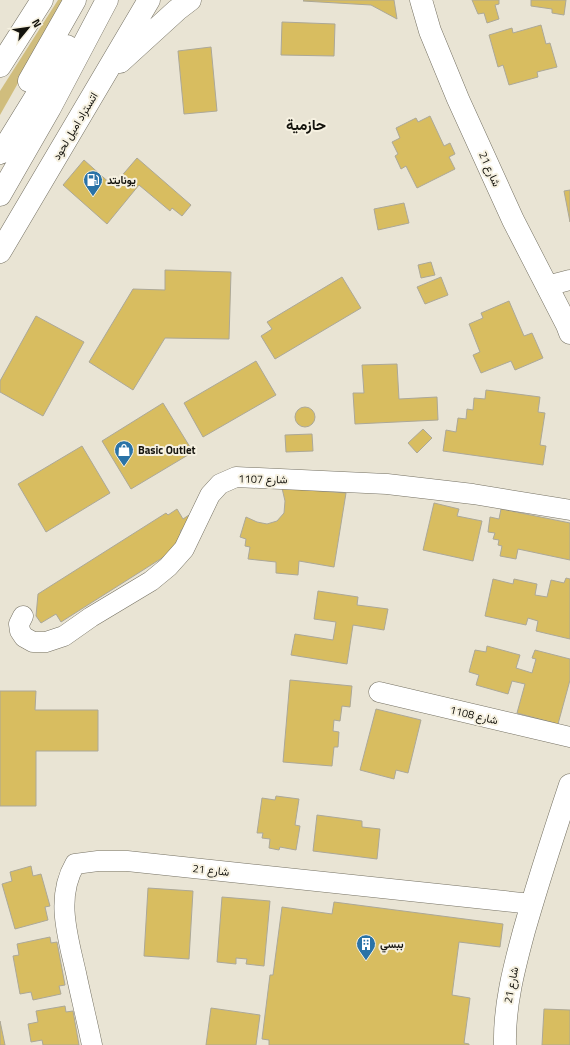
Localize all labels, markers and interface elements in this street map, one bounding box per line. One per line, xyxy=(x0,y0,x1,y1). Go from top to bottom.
north arrow xyxy=(8,8,48,48)
text: N xyxy=(28,16,46,30)
street label: اتستراد اميل لحود xyxy=(48,89,102,163)
district label: حازمية xyxy=(286,113,326,136)
street label: شارع 21 xyxy=(475,149,505,189)
fuel station icon: يونايتد xyxy=(82,169,104,197)
place label: يونايتد xyxy=(107,172,136,188)
shop icon: Basic Outlet xyxy=(113,439,135,467)
place label: Basic Outlet xyxy=(138,442,196,458)
street label: شارع 1107 xyxy=(238,471,288,487)
street label: شارع 1108 xyxy=(448,702,500,728)
street label: شارع 21 xyxy=(192,860,230,880)
building icon: ببسي xyxy=(355,933,377,961)
place label: ببسي xyxy=(380,936,404,953)
street label: شارع 21 xyxy=(500,965,522,1005)

